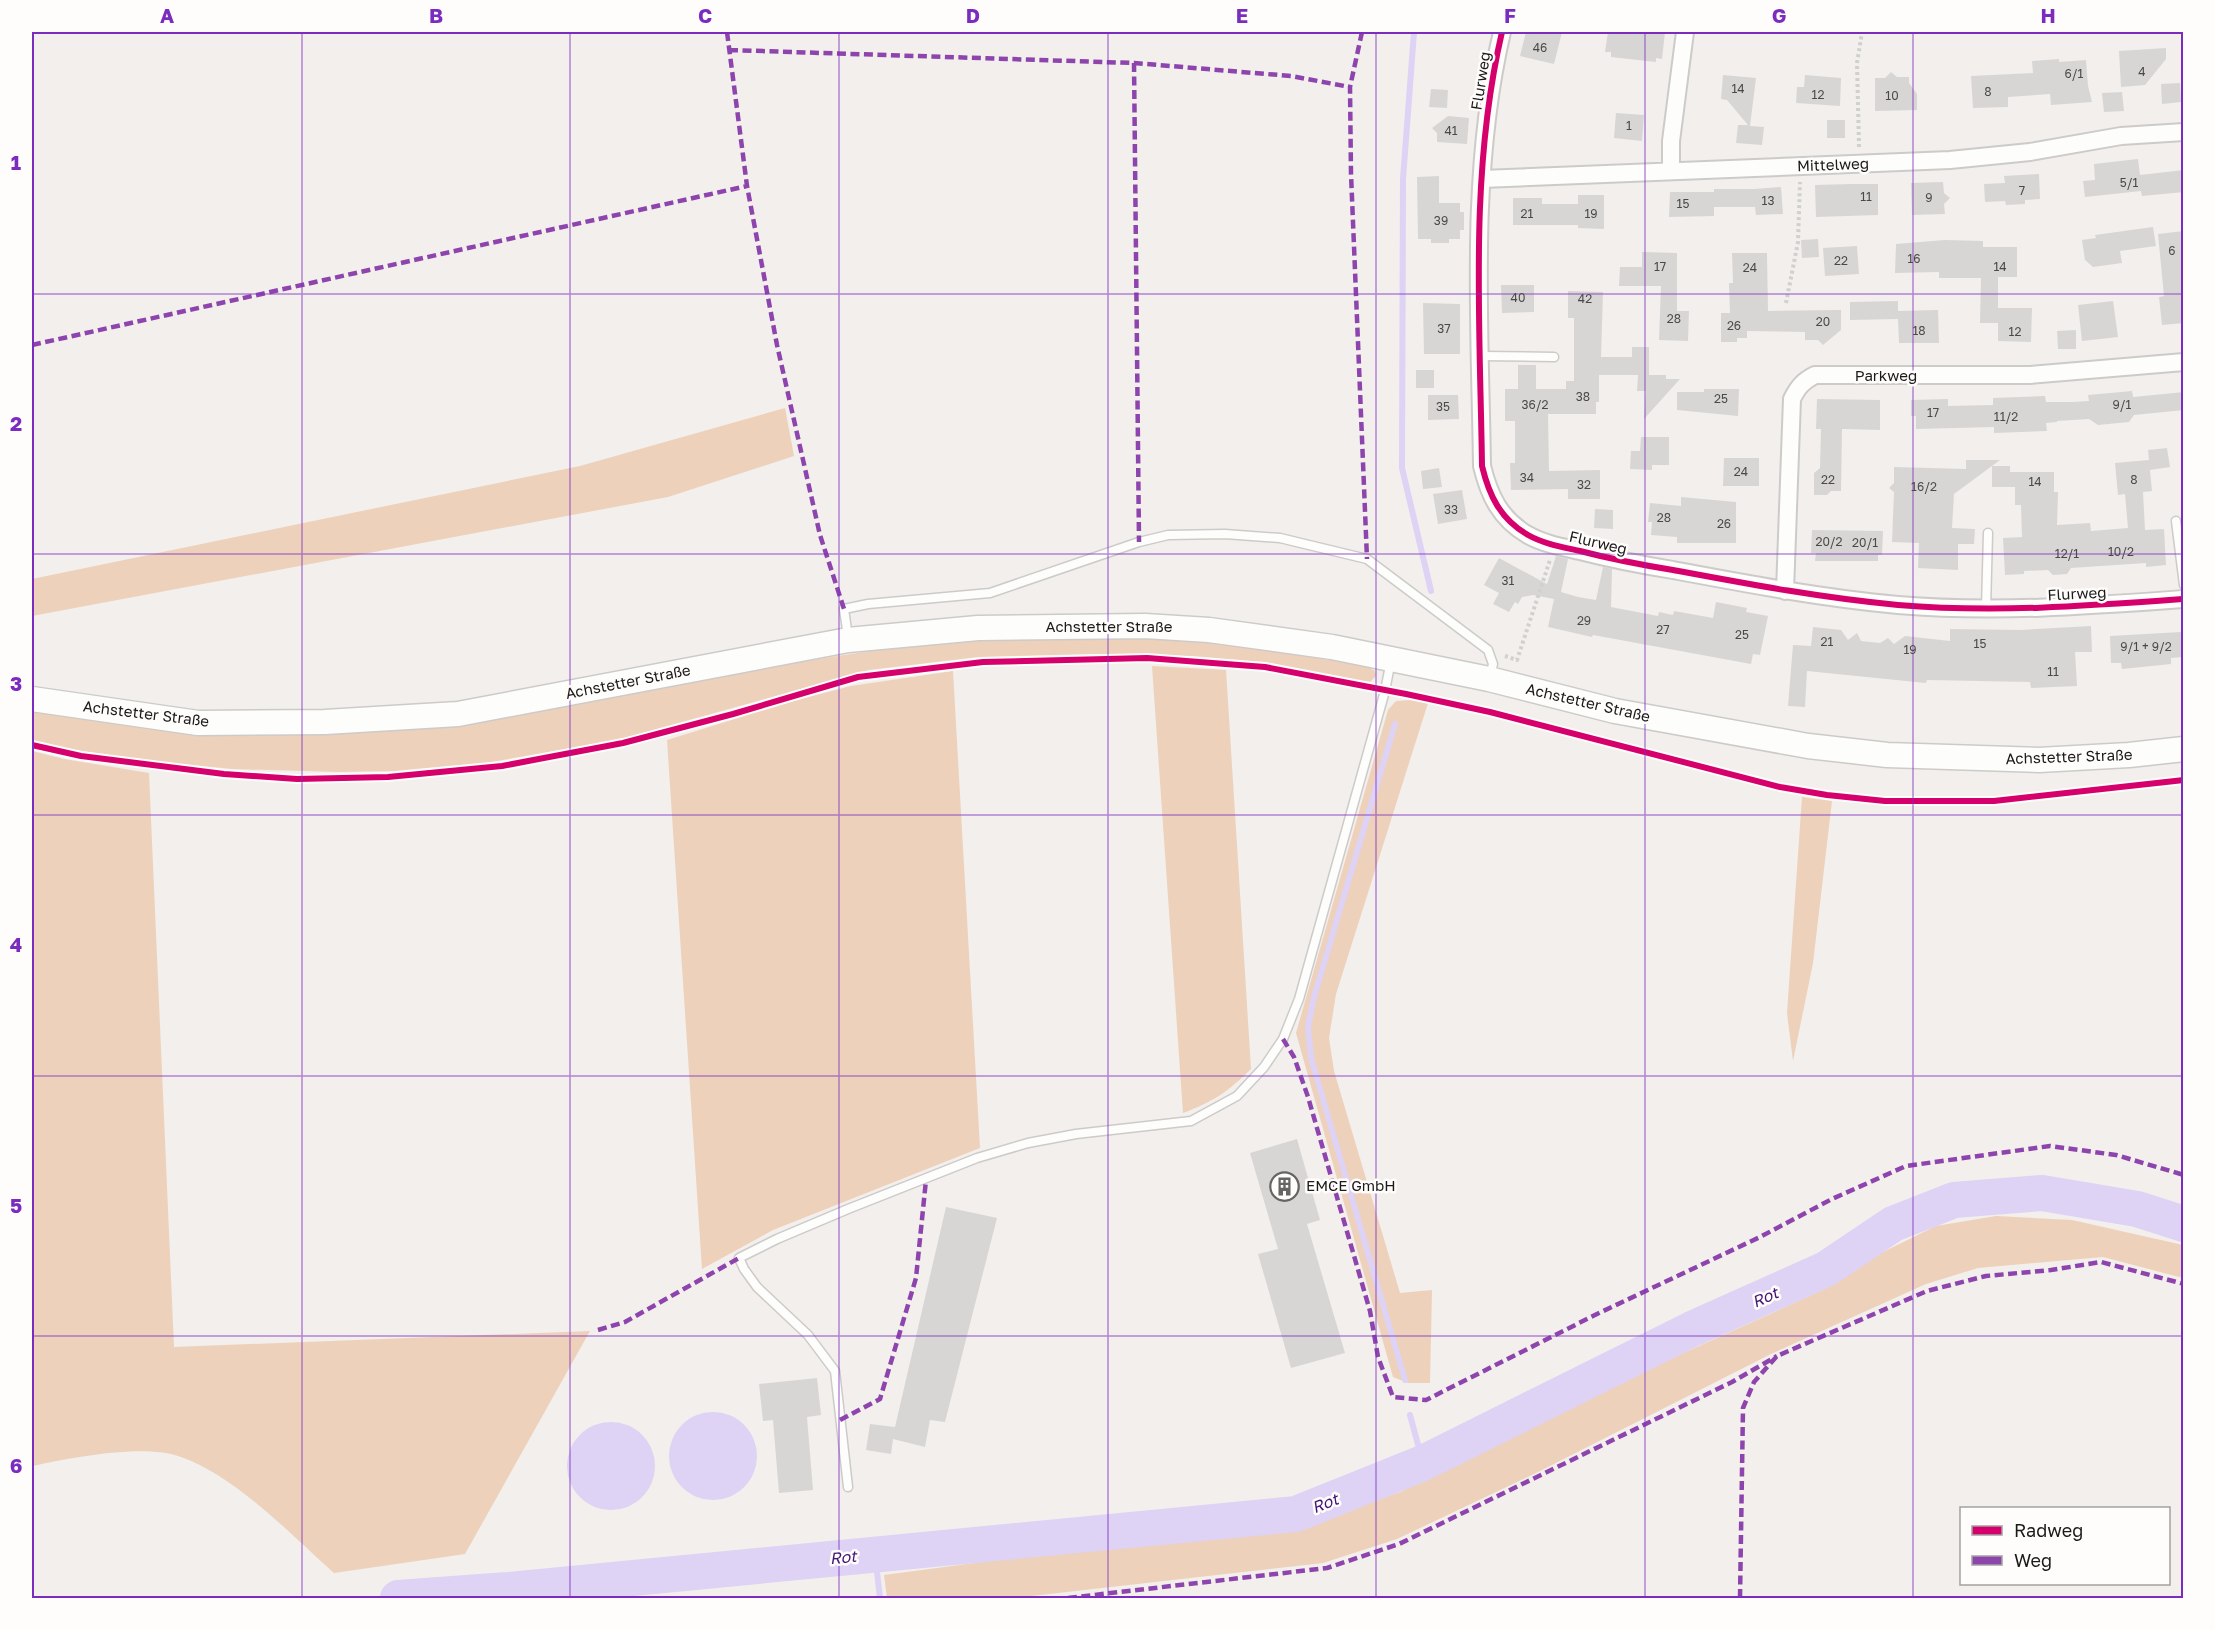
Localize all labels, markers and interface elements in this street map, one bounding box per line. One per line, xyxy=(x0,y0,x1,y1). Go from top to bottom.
text: A xyxy=(160,3,174,27)
text: B xyxy=(429,3,443,27)
text: C xyxy=(698,3,712,27)
text: D xyxy=(966,3,980,27)
text: E xyxy=(1236,3,1248,27)
text: F xyxy=(1504,3,1516,27)
text: G xyxy=(1772,3,1786,27)
text: H xyxy=(2040,3,2056,27)
house number: 46 xyxy=(1533,40,1547,55)
street label: Flurweg xyxy=(1467,50,1494,111)
house number: 4 xyxy=(2138,64,2146,79)
house number: 6/1 xyxy=(2065,66,2084,81)
house number: 14 xyxy=(1731,81,1745,96)
house number: 8 xyxy=(1984,84,1992,99)
house number: 12 xyxy=(1812,87,1824,102)
house number: 10 xyxy=(1885,88,1899,103)
house number: 1 xyxy=(1626,118,1632,133)
house number: 41 xyxy=(1444,123,1458,138)
text: 1 xyxy=(11,150,21,174)
street label: Mittelweg xyxy=(1797,154,1869,174)
house number: 5/1 xyxy=(2120,175,2138,190)
house number: 7 xyxy=(2019,183,2025,198)
house number: 11 xyxy=(1860,189,1872,204)
house number: 9 xyxy=(1925,190,1933,205)
house number: 13 xyxy=(1762,193,1774,208)
house number: 15 xyxy=(1677,196,1689,211)
house number: 21 xyxy=(1521,206,1534,221)
house number: 19 xyxy=(1584,206,1598,221)
house number: 39 xyxy=(1434,213,1448,228)
house number: 6 xyxy=(2168,243,2176,258)
house number: 16 xyxy=(1907,251,1921,266)
house number: 22 xyxy=(1834,253,1848,268)
house number: 17 xyxy=(1654,259,1666,274)
house number: 14 xyxy=(1993,259,2007,274)
house number: 24 xyxy=(1743,260,1757,275)
house number: 40 xyxy=(1511,290,1525,305)
house number: 42 xyxy=(1578,291,1592,306)
house number: 28 xyxy=(1667,311,1681,326)
house number: 20 xyxy=(1816,314,1830,329)
house number: 26 xyxy=(1727,318,1741,333)
house number: 37 xyxy=(1437,321,1451,336)
house number: 18 xyxy=(1912,323,1926,338)
house number: 12 xyxy=(2009,324,2021,339)
street label: Parkweg xyxy=(1855,366,1917,384)
house number: 38 xyxy=(1576,389,1590,404)
house number: 25 xyxy=(1714,391,1728,406)
house number: 36/2 xyxy=(1521,397,1549,412)
house number: 9/1 xyxy=(2113,397,2132,412)
house number: 35 xyxy=(1436,399,1450,414)
house number: 17 xyxy=(1927,405,1939,420)
house number: 11/2 xyxy=(1994,409,2018,424)
text: 2 xyxy=(10,411,22,435)
house number: 24 xyxy=(1734,464,1748,479)
house number: 34 xyxy=(1520,470,1534,485)
house number: 22 xyxy=(1821,472,1835,487)
house number: 8 xyxy=(2130,472,2138,487)
house number: 14 xyxy=(2028,474,2042,489)
house number: 32 xyxy=(1577,477,1591,492)
house number: 16/2 xyxy=(1911,479,1937,494)
house number: 33 xyxy=(1444,502,1458,517)
house number: 28 xyxy=(1657,510,1671,525)
house number: 26 xyxy=(1717,516,1731,531)
street label: Flurweg xyxy=(1568,527,1629,557)
house number: 20/2 xyxy=(1815,534,1843,549)
house number: 20/1 xyxy=(1852,535,1878,550)
house number: 10/2 xyxy=(2108,544,2134,559)
house number: 12/1 xyxy=(2055,546,2079,561)
house number: 31 xyxy=(1502,573,1515,588)
street label: Flurweg xyxy=(2047,582,2107,604)
house number: 29 xyxy=(1577,613,1591,628)
street label: Achstetter Straße xyxy=(1046,617,1173,635)
house number: 27 xyxy=(1656,622,1670,637)
house number: 25 xyxy=(1735,627,1749,642)
house number: 21 xyxy=(1821,634,1834,649)
house number: 15 xyxy=(1974,636,1986,651)
house number: 9/1 + 9/2 xyxy=(2120,639,2172,654)
house number: 19 xyxy=(1903,642,1917,657)
street label: Achstetter Straße xyxy=(564,660,692,702)
house number: 11 xyxy=(2047,664,2059,679)
text: 3 xyxy=(10,671,22,695)
street label: Achstetter Straße xyxy=(1524,679,1652,725)
street label: Achstetter Straße xyxy=(82,696,211,730)
street label: Achstetter Straße xyxy=(2005,745,2133,767)
text: 4 xyxy=(10,932,22,956)
building icon: EMCE GmbH xyxy=(1269,1170,1301,1202)
place label: EMCE GmbH xyxy=(1306,1176,1396,1194)
text: 5 xyxy=(10,1193,22,1217)
water label: Rot xyxy=(1749,1282,1783,1312)
text: 6 xyxy=(10,1453,22,1477)
water label: Rot xyxy=(1309,1488,1343,1517)
legend xyxy=(1960,1507,2170,1585)
text: Radweg xyxy=(2014,1519,2083,1541)
water label: Rot xyxy=(829,1546,859,1568)
text: Weg xyxy=(2014,1549,2052,1571)

